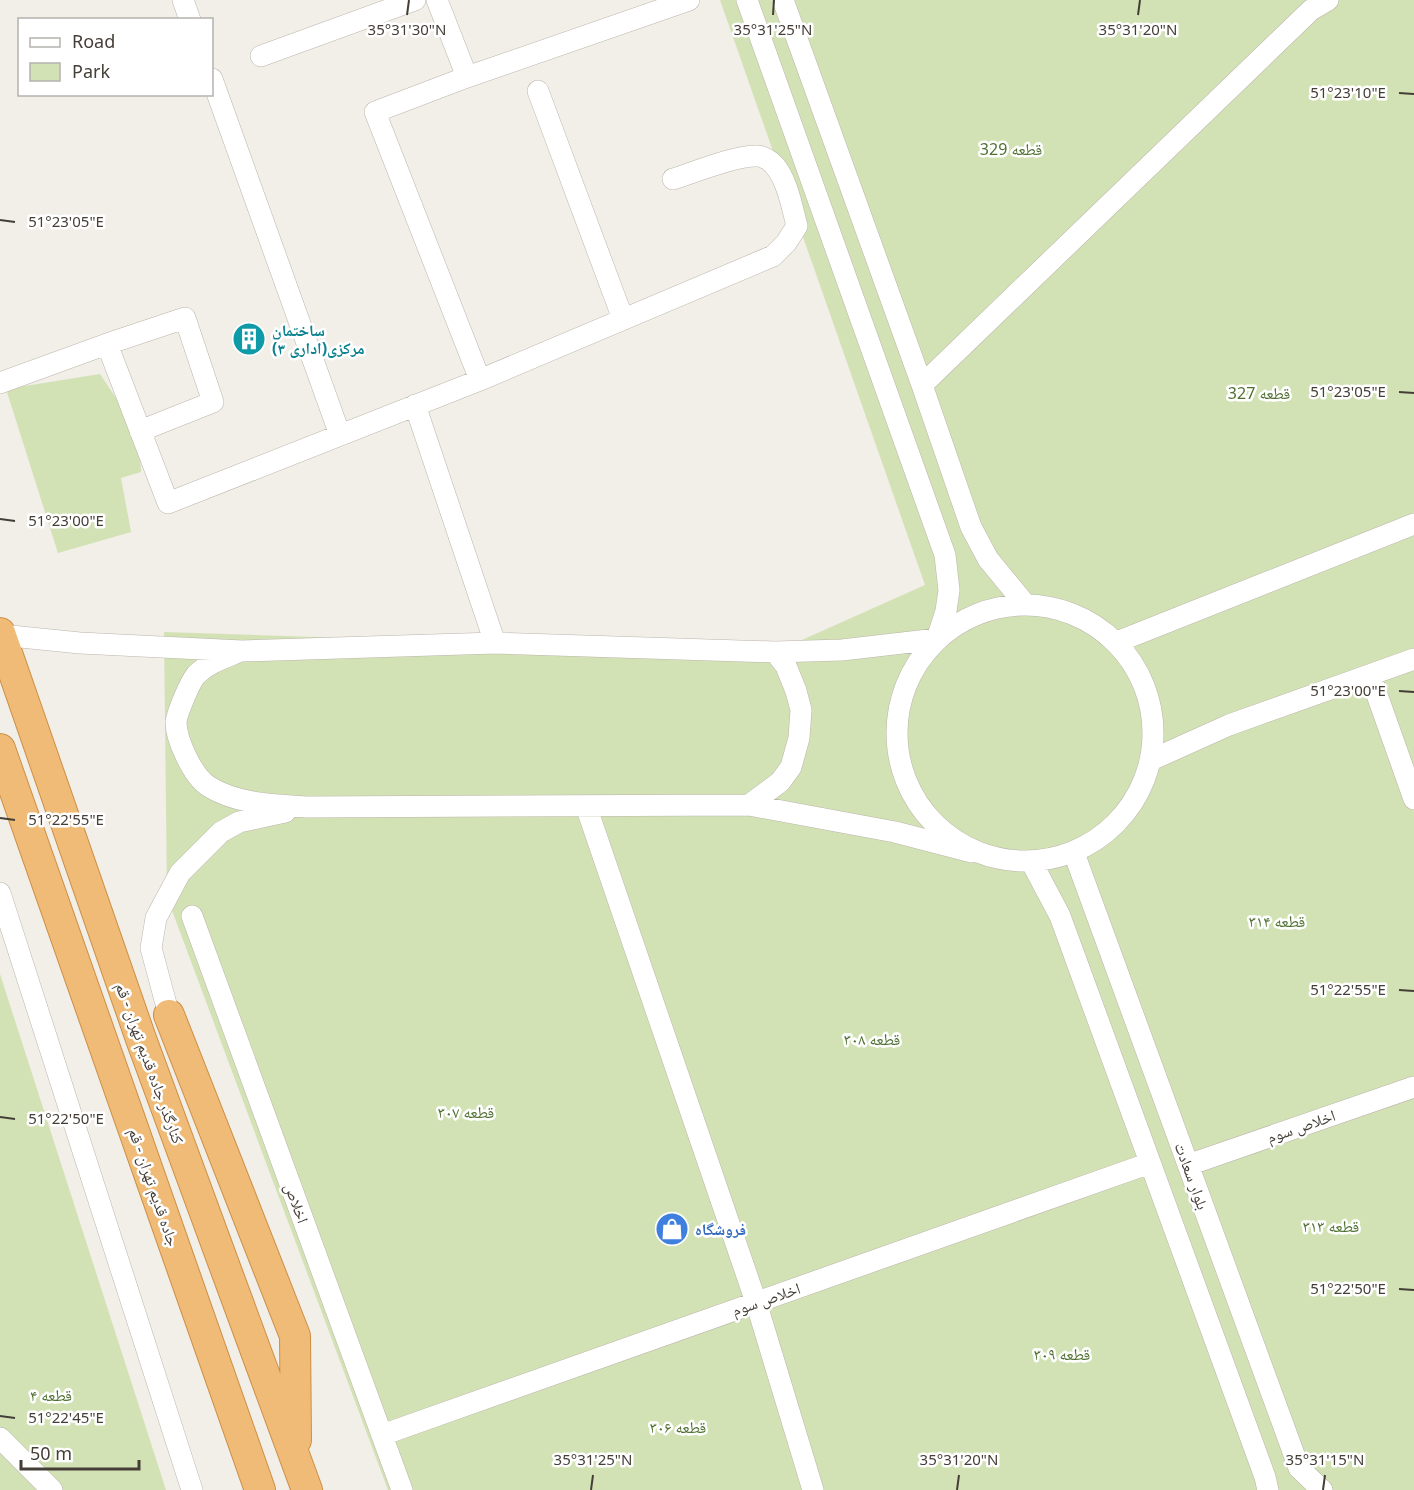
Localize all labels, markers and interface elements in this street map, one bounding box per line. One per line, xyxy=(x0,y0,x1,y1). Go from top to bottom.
legend xyxy=(18,18,213,96)
text: 35°31'30"N xyxy=(368,19,446,39)
text: 35°31'25"N xyxy=(734,19,812,39)
text: 35°31'20"N xyxy=(1099,19,1177,39)
text: Road xyxy=(72,29,115,53)
text: Park xyxy=(72,59,110,83)
text: 51°23'10"E xyxy=(1310,82,1386,102)
park label: قطعه 329 xyxy=(980,138,1042,160)
text: 51°23'05"E xyxy=(28,211,104,231)
place label: ساختمان مرکزی(اداری ۳) xyxy=(272,319,365,359)
building icon: ساختمان مرکزی(اداری ۳) xyxy=(231,321,267,357)
text: 51°23'05"E xyxy=(1310,381,1386,401)
park label: قطعه 327 xyxy=(1228,382,1290,404)
text: 51°23'00"E xyxy=(28,510,104,530)
text: 51°23'00"E xyxy=(1310,680,1386,700)
text: 51°22'55"E xyxy=(28,809,104,829)
park label: قطعه ۳۱۴ xyxy=(1249,910,1305,932)
street label: کنارگذر جاده قدیم تهران - قم xyxy=(111,979,190,1147)
text: 51°22'55"E xyxy=(1310,979,1386,999)
park label: قطعه ۳۰۸ xyxy=(844,1028,900,1050)
park label: قطعه ۳۰۷ xyxy=(438,1101,494,1123)
street label: اخلاص سوم xyxy=(1264,1104,1338,1148)
text: 51°22'50"E xyxy=(28,1108,104,1128)
street label: جاده قدیم تهران - قم xyxy=(123,1125,185,1249)
street label: بلوار سعادت xyxy=(1170,1139,1214,1213)
street label: اخلاص xyxy=(280,1180,314,1226)
shop icon: فروشگاه xyxy=(654,1211,690,1247)
park label: قطعه ۳۱۳ xyxy=(1303,1215,1359,1237)
place label: فروشگاه xyxy=(695,1218,746,1240)
street label: اخلاص سوم xyxy=(729,1277,803,1321)
text: 51°22'50"E xyxy=(1310,1278,1386,1298)
park label: قطعه ۳۰۹ xyxy=(1034,1343,1090,1365)
park label: قطعه ۴ xyxy=(30,1384,72,1406)
text: 51°22'45"E xyxy=(28,1407,104,1427)
park label: قطعه ۳۰۶ xyxy=(650,1416,706,1438)
scale bar xyxy=(21,1433,140,1471)
text: 50 m xyxy=(30,1441,72,1465)
text: 35°31'25"N xyxy=(554,1449,632,1469)
text: 35°31'20"N xyxy=(920,1449,998,1469)
text: 35°31'15"N xyxy=(1286,1449,1364,1469)

